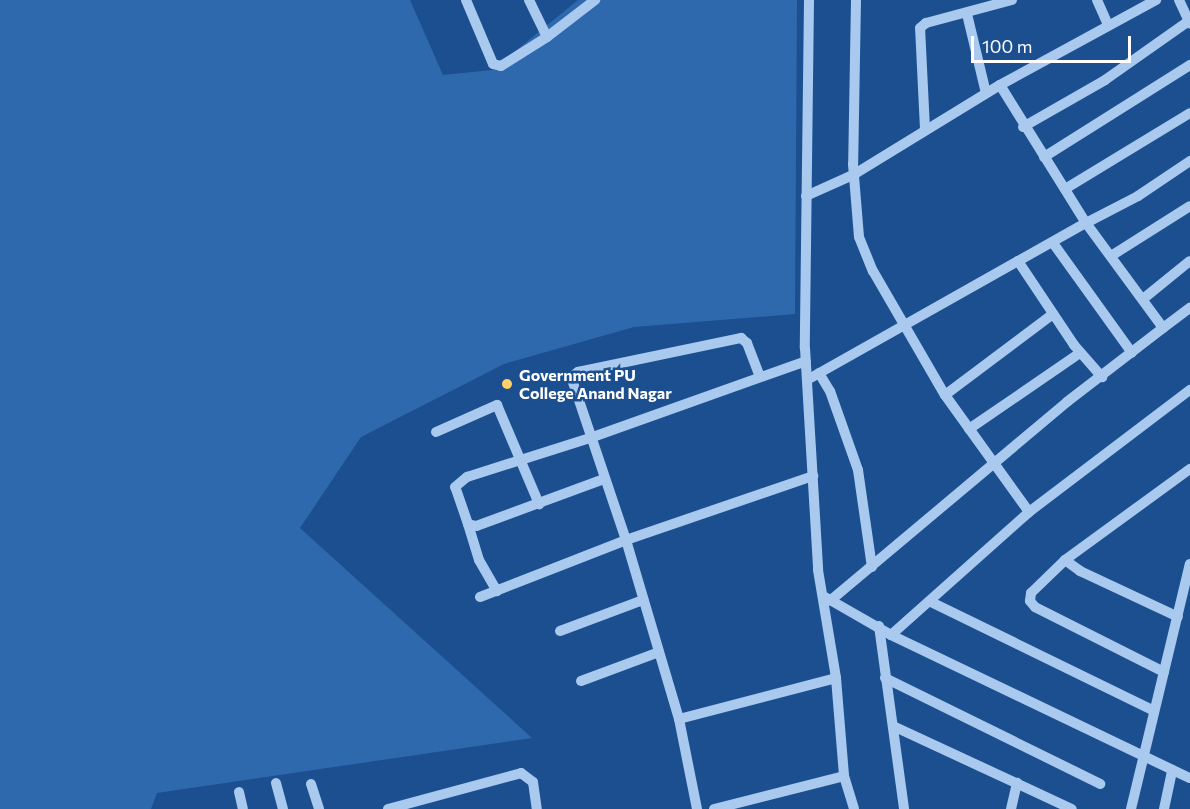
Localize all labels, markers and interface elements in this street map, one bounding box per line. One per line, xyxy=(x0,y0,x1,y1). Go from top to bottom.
scale bar xyxy=(974,24,1134,62)
text: 100 m xyxy=(982,35,1032,57)
place label: Government PU College Anand Nagar xyxy=(519,365,672,403)
marker: Government PU College Anand Nagar xyxy=(500,377,514,391)

